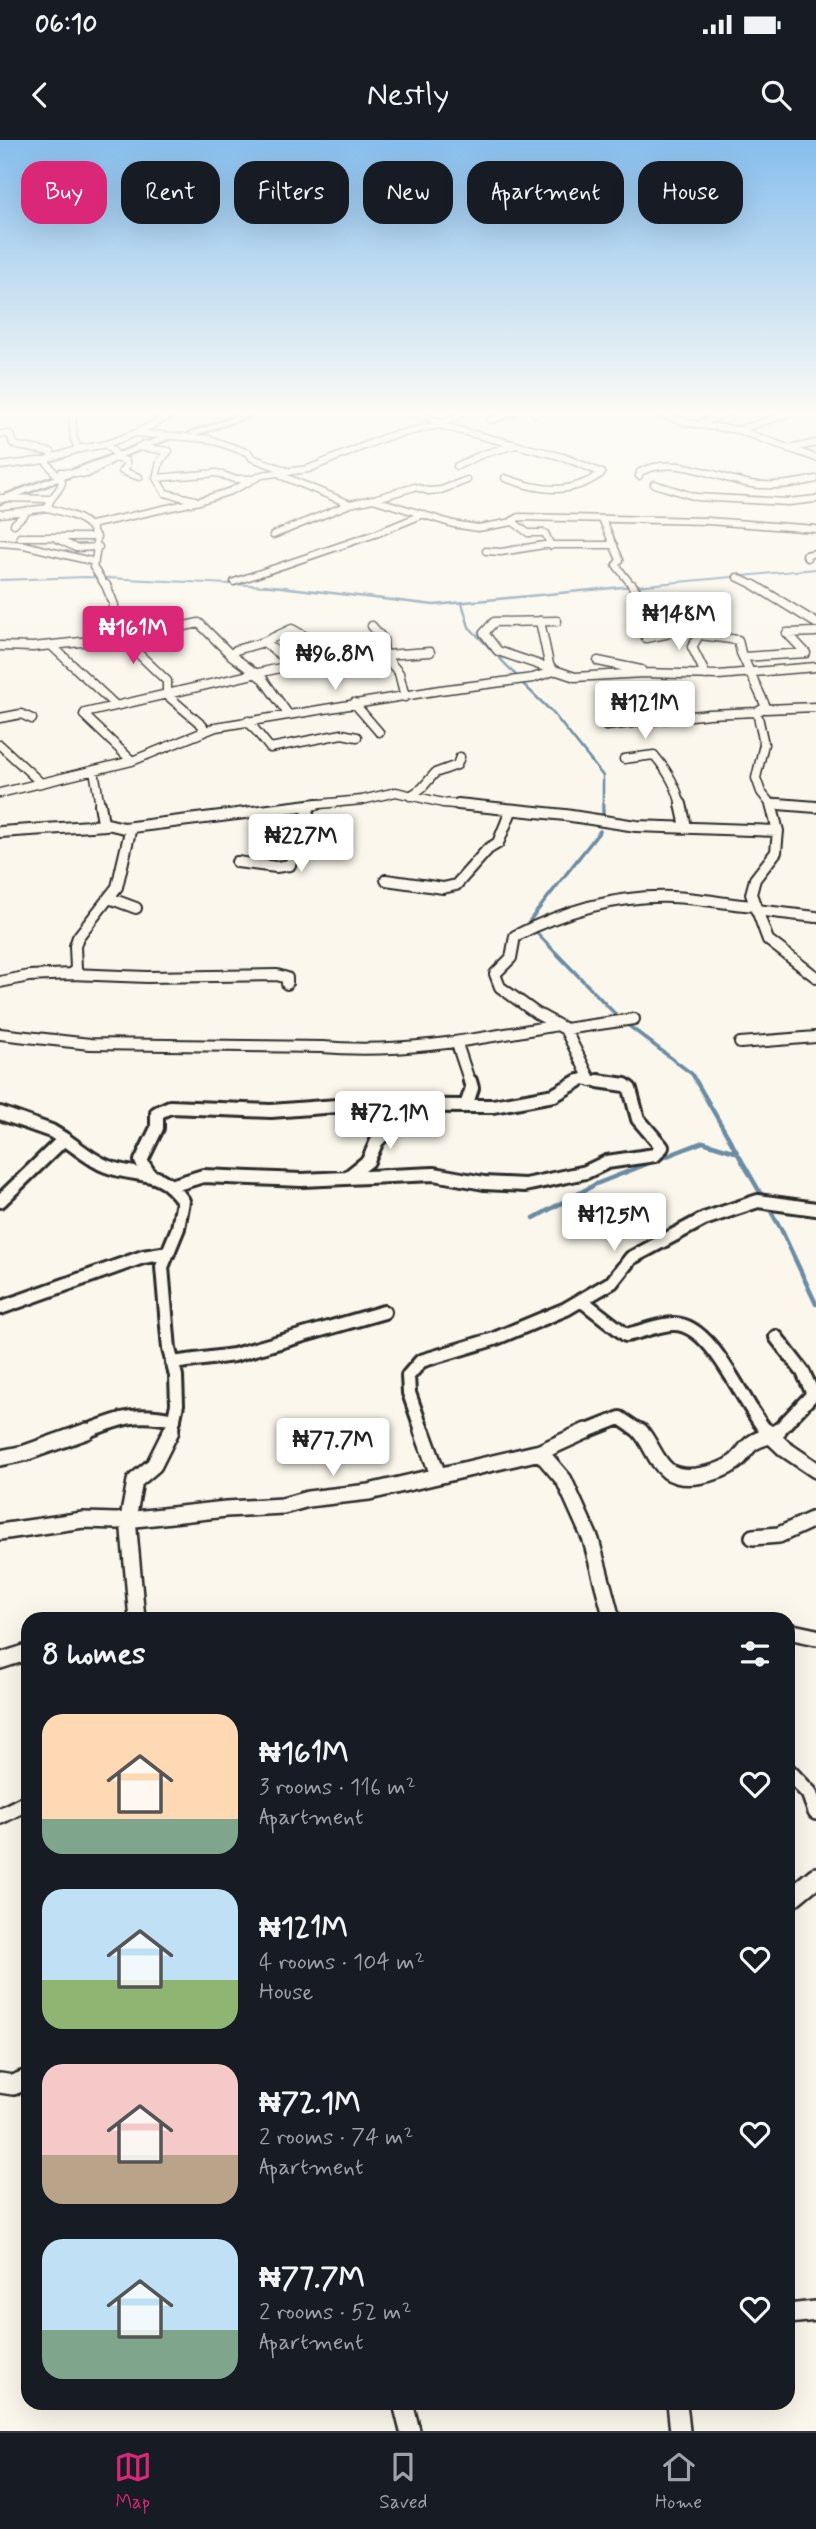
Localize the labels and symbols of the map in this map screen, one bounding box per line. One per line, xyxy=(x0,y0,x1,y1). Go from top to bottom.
pin: ₦148M xyxy=(630,592,728,652)
pin: ₦161M xyxy=(84,606,182,666)
pin: ₦96.8M xyxy=(278,632,392,692)
pin: ₦121M xyxy=(596,682,694,741)
pin: ₦227M xyxy=(252,814,350,874)
pin: ₦72.1M xyxy=(333,1091,447,1151)
pin: ₦125M xyxy=(565,1194,663,1253)
pin: ₦77.7M xyxy=(276,1418,390,1478)

